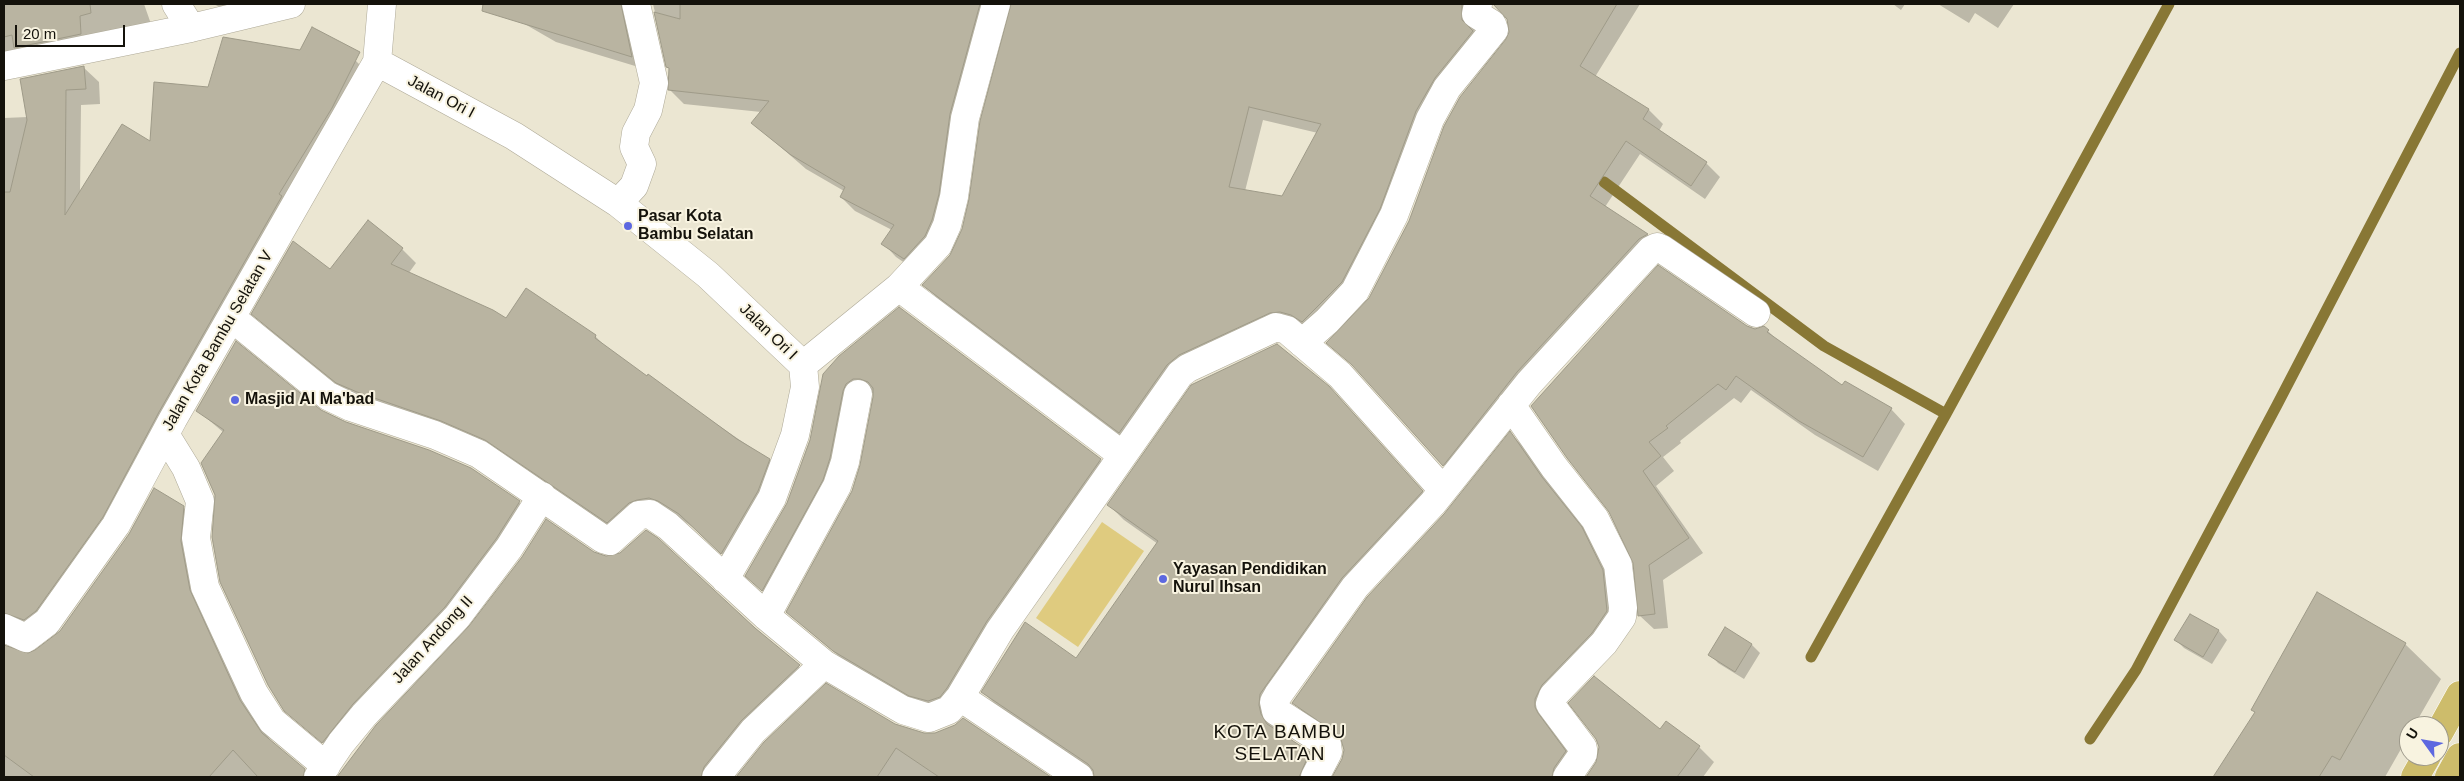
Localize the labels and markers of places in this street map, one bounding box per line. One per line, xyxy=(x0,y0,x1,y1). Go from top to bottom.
place label: Pasar Kota Bambu Selatan xyxy=(638,207,754,245)
marker: Pasar Kota Bambu Selatan xyxy=(622,220,634,232)
place label: Masjid Al Ma'bad xyxy=(245,390,374,410)
marker: Masjid Al Ma'bad xyxy=(229,394,241,406)
place label: Yayasan Pendidikan Nurul Ihsan xyxy=(1173,560,1327,598)
marker: Yayasan Pendidikan Nurul Ihsan xyxy=(1157,573,1169,585)

